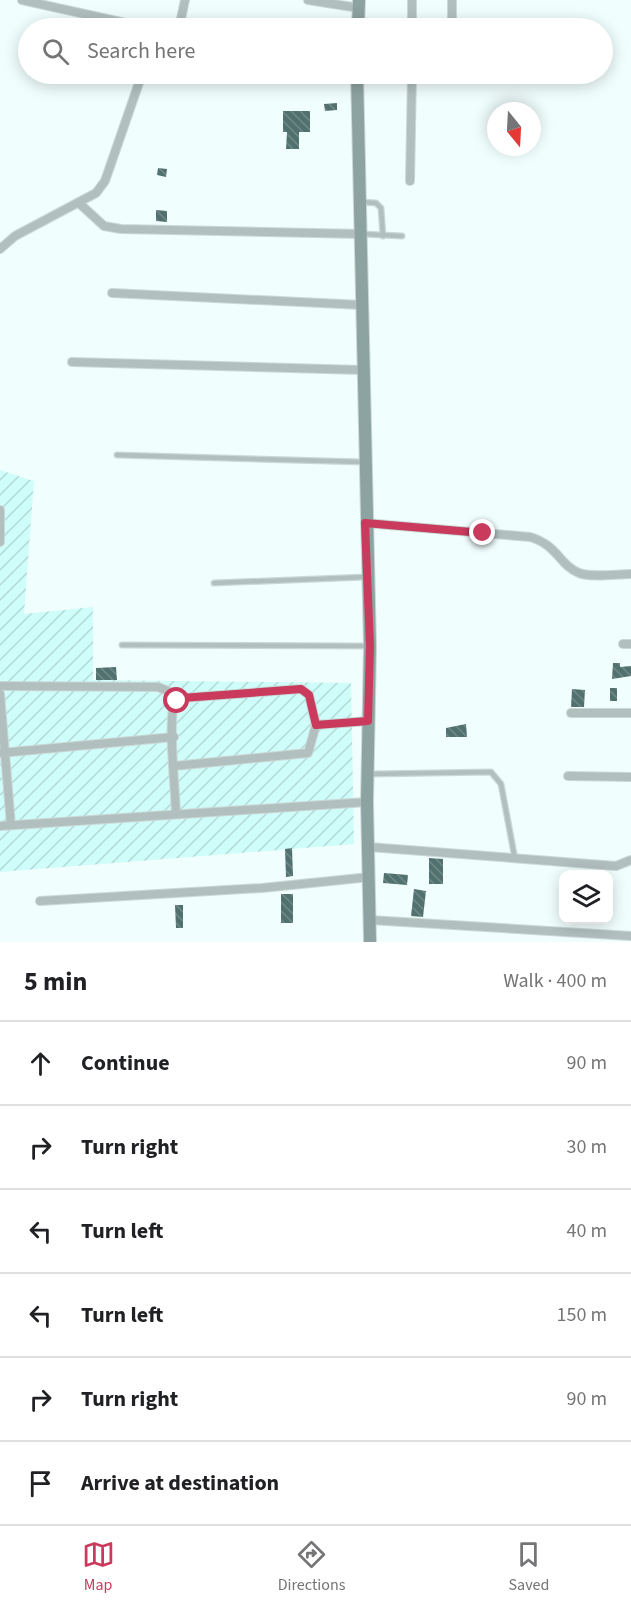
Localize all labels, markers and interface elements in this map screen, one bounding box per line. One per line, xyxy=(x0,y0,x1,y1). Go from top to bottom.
search box xyxy=(18,18,613,84)
icon: search xyxy=(39,35,72,68)
text: Search here xyxy=(87,35,195,67)
north arrow xyxy=(487,102,541,156)
route end xyxy=(469,519,495,545)
route start xyxy=(163,687,189,713)
map controls xyxy=(559,870,613,924)
button: layers xyxy=(559,870,613,924)
text: 5 min xyxy=(24,963,87,1000)
text: Walk · 400 m xyxy=(503,967,607,995)
icon: ahead xyxy=(24,1047,57,1080)
text: Continue xyxy=(81,1047,170,1079)
text: 90 m xyxy=(567,1049,607,1077)
icon: right xyxy=(24,1131,57,1164)
text: Turn right xyxy=(81,1131,178,1163)
text: 30 m xyxy=(567,1133,607,1161)
icon: left xyxy=(24,1215,57,1248)
text: Turn left xyxy=(81,1215,163,1247)
text: 40 m xyxy=(567,1217,607,1245)
icon: left xyxy=(24,1299,57,1332)
text: Turn left xyxy=(81,1299,163,1331)
text: 150 m xyxy=(557,1301,607,1329)
icon: right xyxy=(24,1383,57,1416)
text: Turn right xyxy=(81,1383,178,1415)
text: 90 m xyxy=(567,1385,607,1413)
icon: arrive xyxy=(24,1467,57,1500)
text: Arrive at destination xyxy=(81,1467,279,1499)
tab: Map xyxy=(82,1538,115,1596)
tab: Directions xyxy=(278,1538,345,1596)
tab: Saved xyxy=(509,1538,549,1596)

